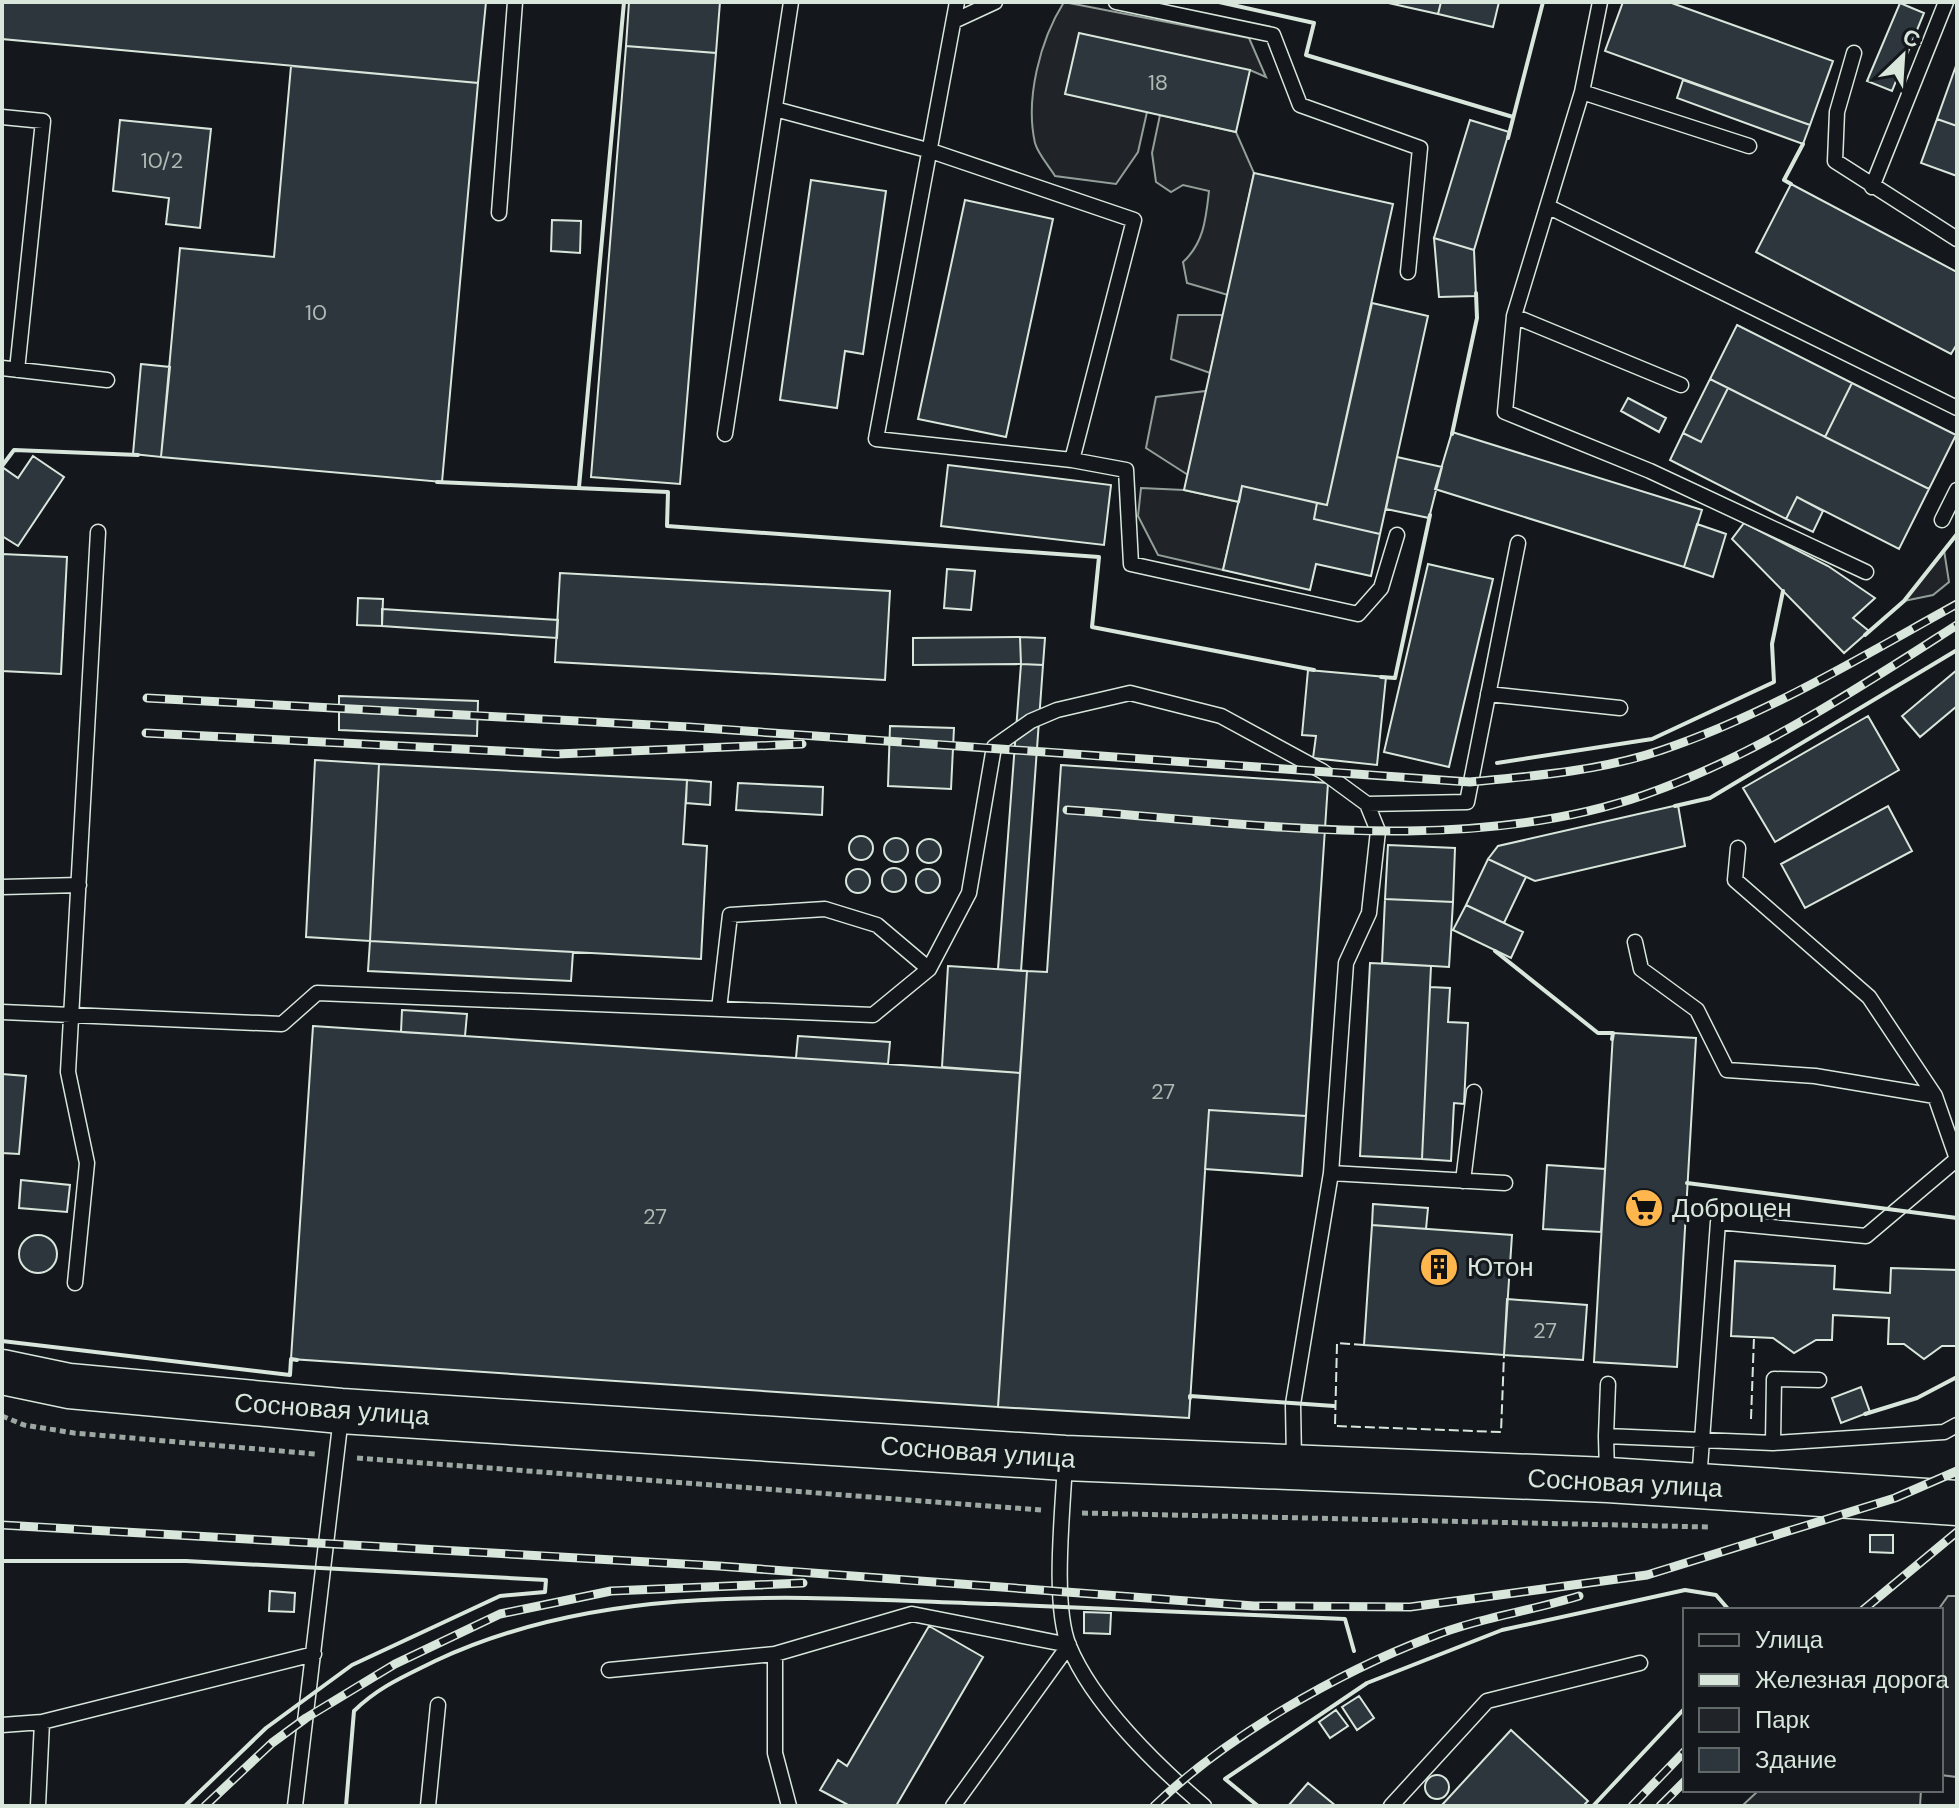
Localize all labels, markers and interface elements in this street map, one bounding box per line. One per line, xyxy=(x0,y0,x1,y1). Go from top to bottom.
north arrow xyxy=(1863,16,1943,96)
text: С xyxy=(1898,22,1925,55)
house number: 18 xyxy=(1148,68,1168,97)
house number: 10/2 xyxy=(141,146,183,175)
house number: 10 xyxy=(305,298,327,327)
house number: 27 xyxy=(1151,1077,1175,1106)
supermarket icon: Доброцен xyxy=(1623,1187,1665,1229)
place label: Доброцен xyxy=(1672,1191,1792,1225)
house number: 27 xyxy=(643,1202,667,1231)
building icon: Ютон xyxy=(1418,1246,1460,1288)
place label: Ютон xyxy=(1467,1250,1534,1284)
house number: 27 xyxy=(1533,1316,1557,1345)
street label: Сосновая улица xyxy=(233,1385,431,1433)
street label: Сосновая улица xyxy=(879,1428,1077,1476)
street label: Сосновая улица xyxy=(1526,1461,1724,1505)
legend xyxy=(1683,1608,1943,1792)
text: Улица xyxy=(1755,1624,1824,1655)
text: Железная дорога xyxy=(1755,1664,1950,1695)
text: Парк xyxy=(1755,1704,1810,1735)
text: Здание xyxy=(1755,1744,1837,1775)

